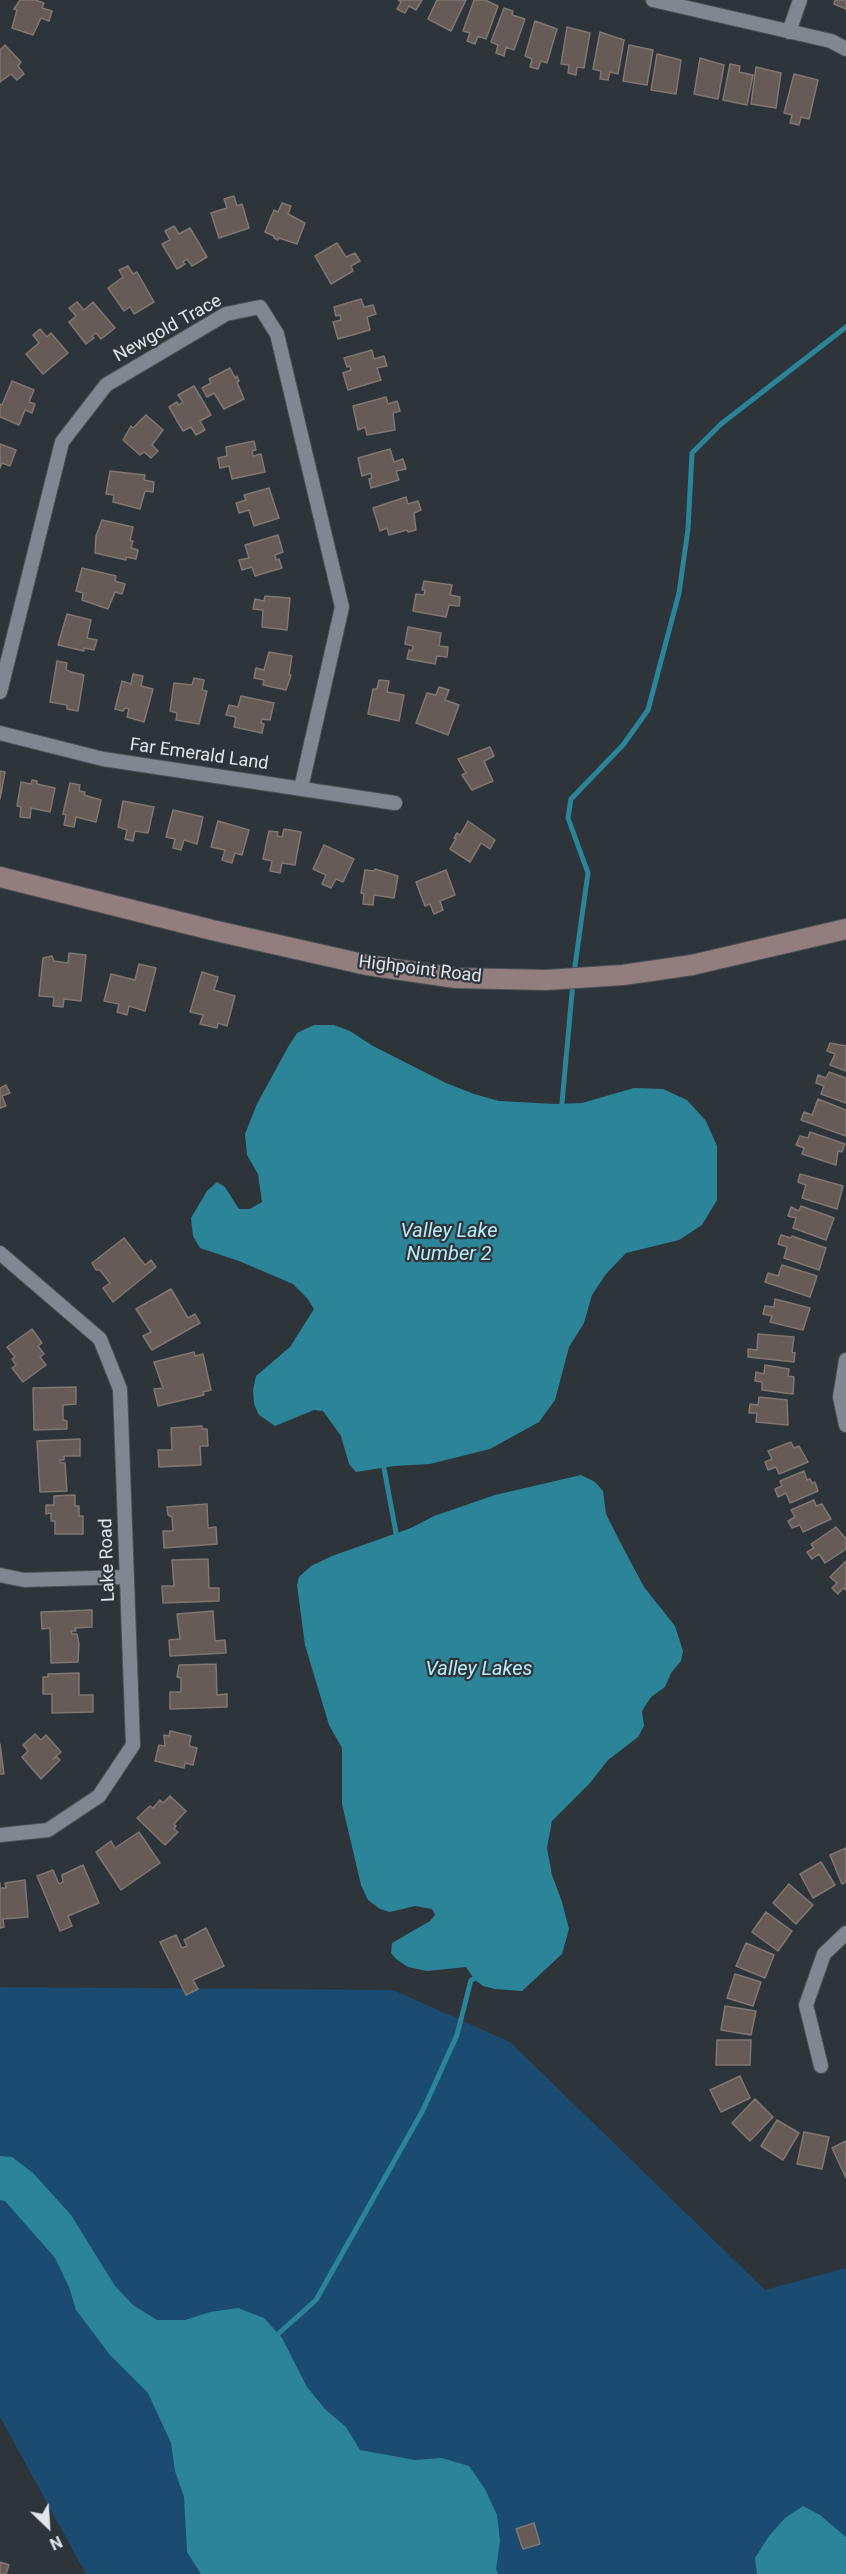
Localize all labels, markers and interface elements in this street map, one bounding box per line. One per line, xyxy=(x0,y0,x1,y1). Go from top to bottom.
street label: Newgold Trace xyxy=(110,290,226,368)
street label: Far Emerald Land xyxy=(128,735,270,775)
street label: Highpoint Road xyxy=(357,952,483,988)
water label: Valley Lake Number 2 xyxy=(400,1220,498,1267)
street label: Lake Road xyxy=(96,1518,120,1602)
water label: Valley Lakes xyxy=(425,1658,533,1682)
north arrow xyxy=(18,2496,78,2556)
text: N xyxy=(47,2532,65,2554)

